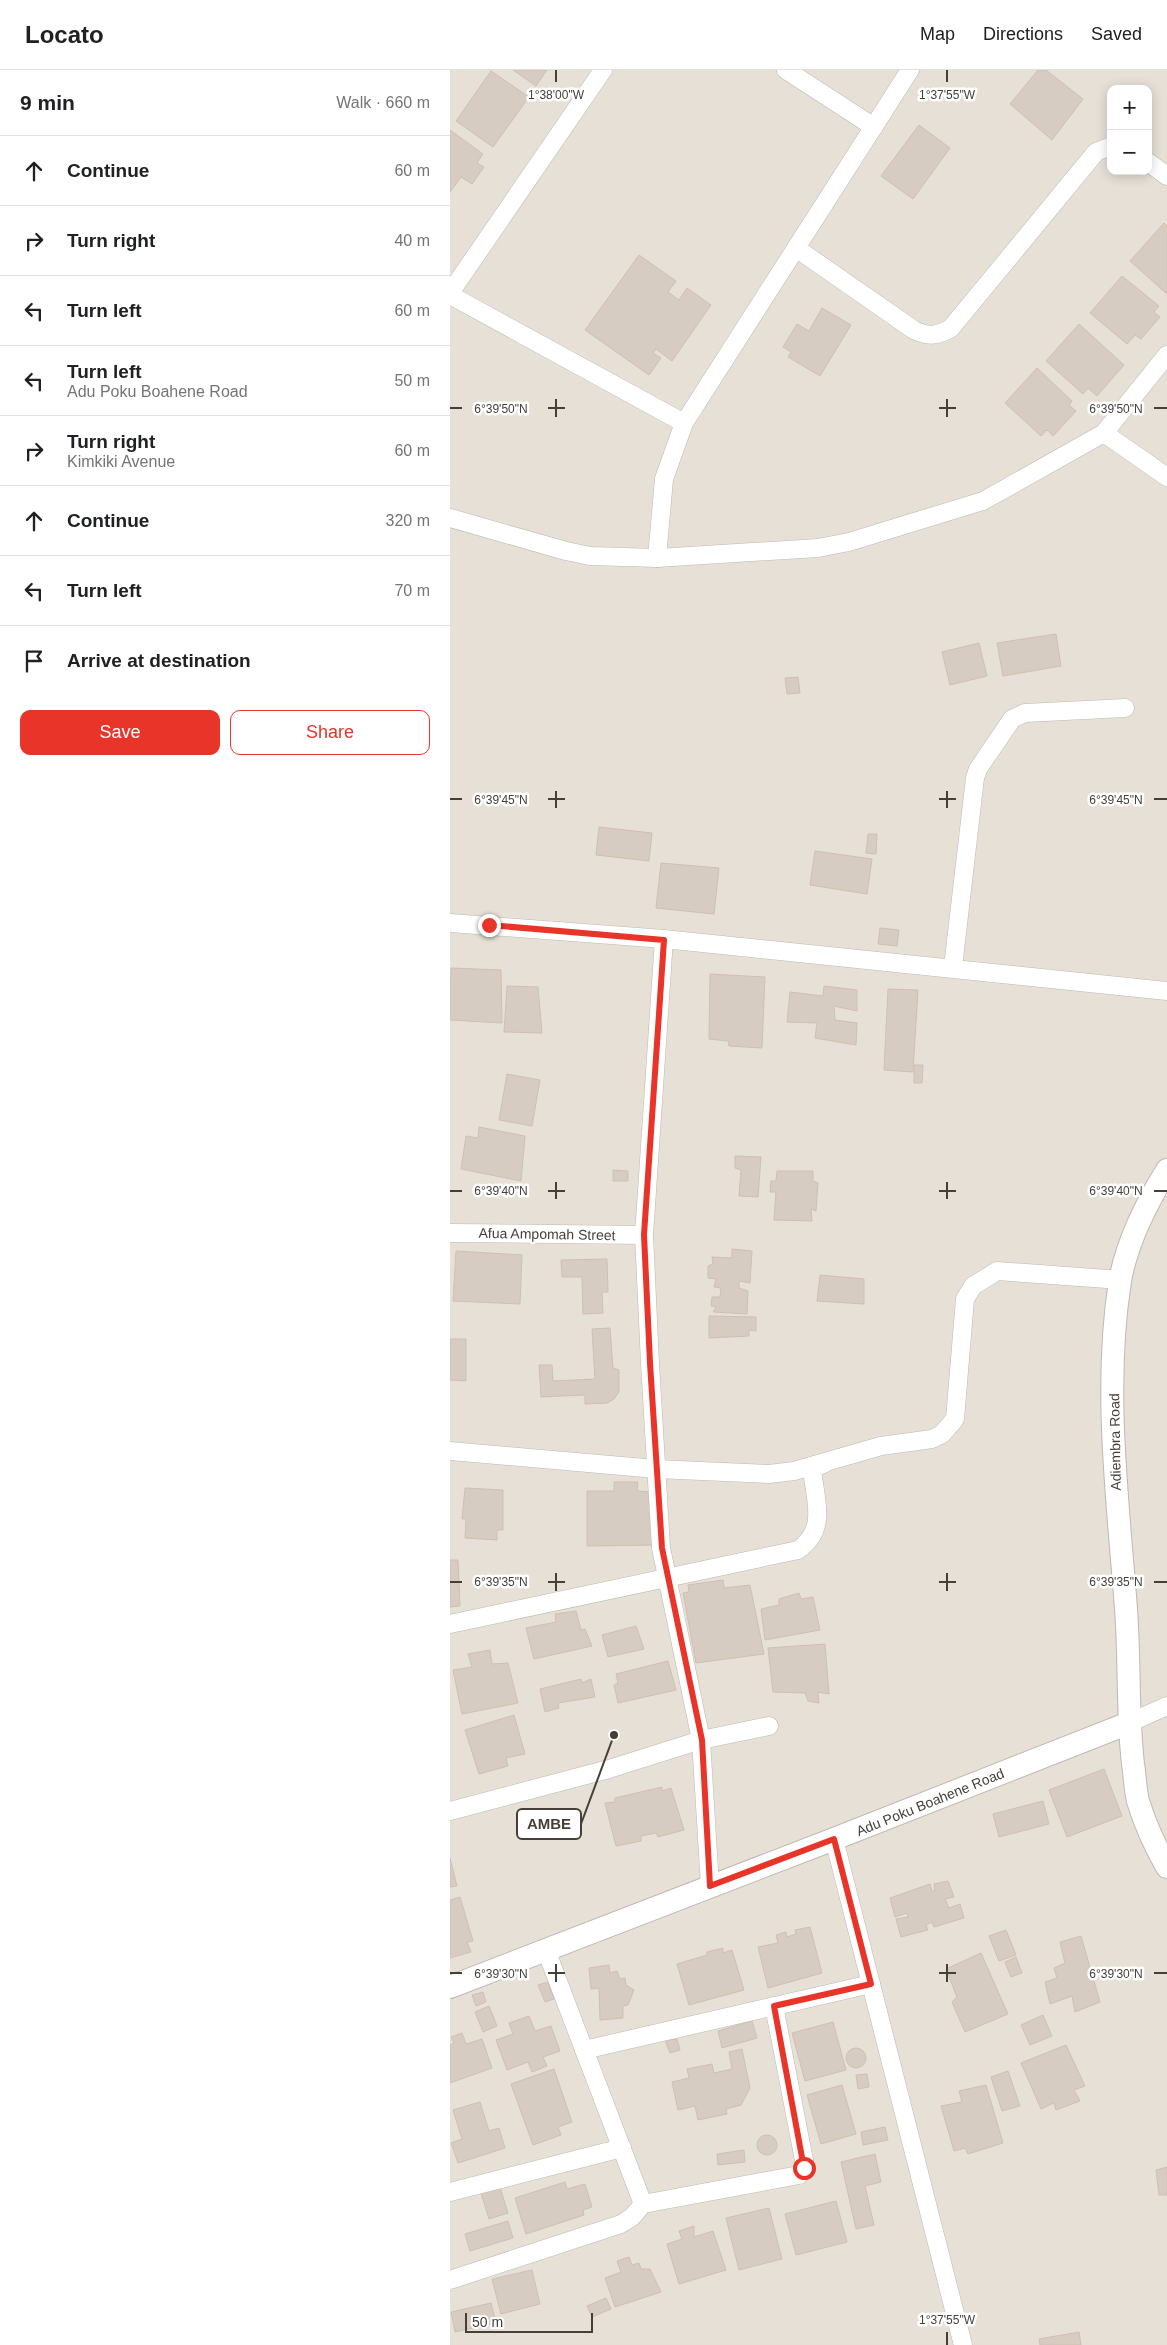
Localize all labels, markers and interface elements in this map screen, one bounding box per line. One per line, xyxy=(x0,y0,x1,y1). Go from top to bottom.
text: Locato xyxy=(25,21,104,48)
text: Map xyxy=(920,24,955,44)
text: Directions xyxy=(983,24,1063,44)
text: Saved xyxy=(1091,24,1142,44)
map controls xyxy=(1107,85,1152,175)
button: + xyxy=(1107,85,1152,130)
text: 1°38'00"W xyxy=(528,88,585,102)
text: 1°37'55"W xyxy=(919,88,976,102)
text: 9 min xyxy=(20,91,75,114)
text: Walk · 660 m xyxy=(336,94,430,111)
button: − xyxy=(1107,130,1152,175)
icon: ahead xyxy=(20,157,48,185)
text: Continue xyxy=(67,160,149,181)
text: 60 m xyxy=(394,162,430,179)
icon: right xyxy=(20,227,48,255)
text: Turn right xyxy=(67,230,155,251)
text: 40 m xyxy=(394,232,430,249)
icon: left xyxy=(20,297,48,325)
text: Turn left xyxy=(67,300,142,321)
text: 60 m xyxy=(394,302,430,319)
text: Turn left xyxy=(67,361,142,382)
icon: left xyxy=(20,367,48,395)
text: 50 m xyxy=(394,372,430,389)
text: Adu Poku Boahene Road xyxy=(67,383,248,400)
text: 6°39'50"N xyxy=(474,402,528,416)
text: 6°39'50"N xyxy=(1089,402,1143,416)
text: Turn right xyxy=(67,431,155,452)
icon: right xyxy=(20,437,48,465)
text: 60 m xyxy=(394,442,430,459)
text: Kimkiki Avenue xyxy=(67,453,175,470)
icon: ahead xyxy=(20,507,48,535)
text: Continue xyxy=(67,510,149,531)
text: 320 m xyxy=(386,512,430,529)
icon: left xyxy=(20,577,48,605)
text: Turn left xyxy=(67,580,142,601)
text: 70 m xyxy=(394,582,430,599)
icon: arrive xyxy=(20,647,48,675)
text: Arrive at destination xyxy=(67,650,251,671)
button: Save xyxy=(20,710,220,755)
button: Share xyxy=(230,710,430,755)
text: 6°39'45"N xyxy=(474,793,528,807)
text: 6°39'45"N xyxy=(1089,793,1143,807)
route end xyxy=(478,914,501,937)
text: 6°39'40"N xyxy=(474,1184,528,1198)
text: 6°39'40"N xyxy=(1089,1184,1143,1198)
street label: Afua Ampomah Street xyxy=(478,1225,616,1243)
street label: Adiembra Road xyxy=(1106,1393,1124,1491)
text: 6°39'35"N xyxy=(474,1575,528,1589)
text: 6°39'35"N xyxy=(1089,1575,1143,1589)
street label: Adu Poku Boahene Road xyxy=(854,1765,1006,1839)
callout: AMBE xyxy=(517,1809,581,1839)
text: AMBE xyxy=(527,1815,571,1832)
text: 6°39'30"N xyxy=(474,1967,528,1981)
text: 6°39'30"N xyxy=(1089,1967,1143,1981)
route start xyxy=(793,2157,816,2180)
scale bar xyxy=(465,2310,592,2333)
text: 1°37'55"W xyxy=(919,2313,976,2327)
text: 50 m xyxy=(472,2314,503,2330)

